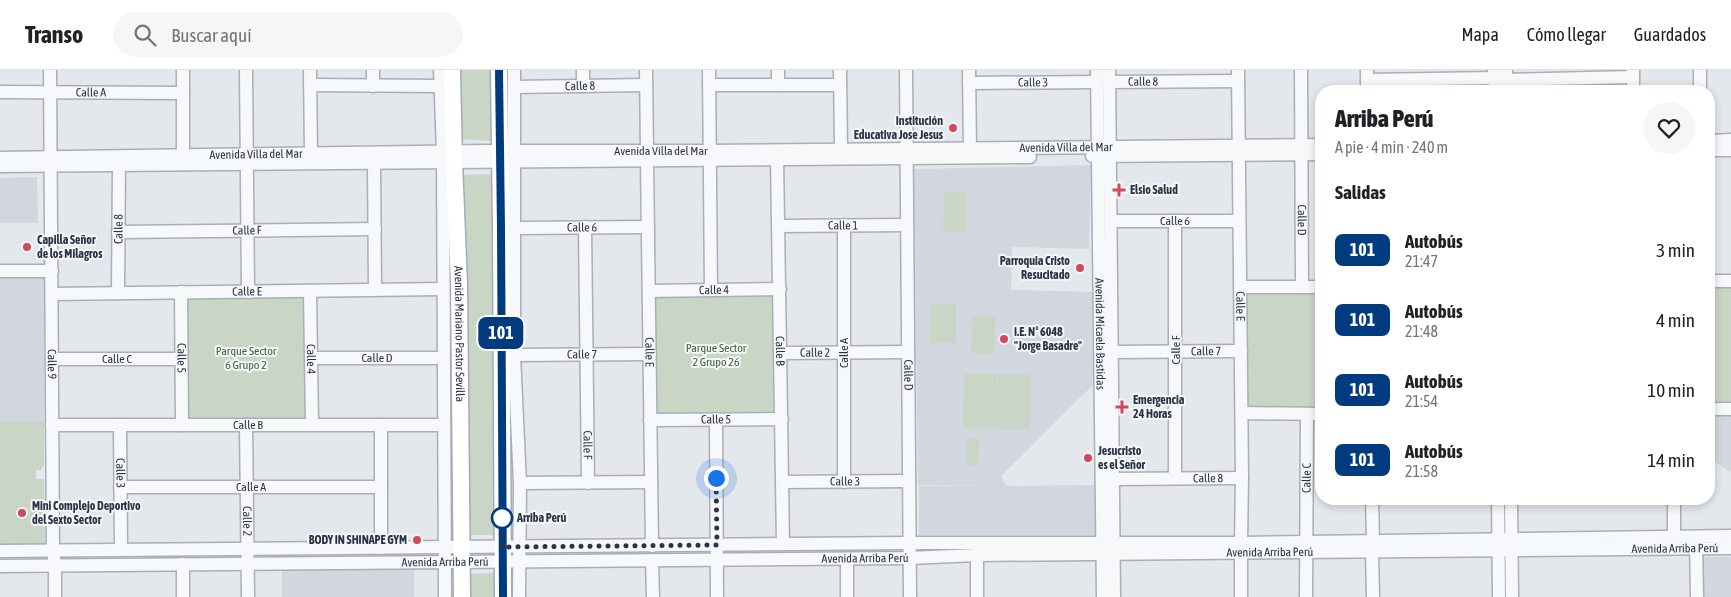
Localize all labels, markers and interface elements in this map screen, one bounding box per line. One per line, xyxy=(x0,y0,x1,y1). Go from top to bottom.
search box xyxy=(113,12,463,57)
text: Transo xyxy=(25,21,83,48)
icon: search xyxy=(131,21,159,49)
text: Buscar aquí xyxy=(171,24,252,46)
text: Mapa xyxy=(1461,24,1499,45)
text: Cómo llegar xyxy=(1527,24,1606,45)
text: Guardados xyxy=(1634,24,1706,45)
street label: Calle 3 xyxy=(1018,75,1048,90)
street label: Calle 8 xyxy=(1128,75,1158,89)
street label: Calle 8 xyxy=(565,79,595,93)
street label: Calle A xyxy=(76,85,106,100)
button: heart xyxy=(1643,102,1695,154)
text: Arriba Perú xyxy=(1335,105,1433,132)
place label: Institución Educativa Jose Jesus xyxy=(854,114,944,142)
marker: Institución Educativa Jose Jesus xyxy=(947,122,959,134)
text: A pie · 4 min · 240 m xyxy=(1335,138,1448,156)
street label: Avenida Villa del Mar xyxy=(1019,140,1113,155)
street label: Avenida Villa del Mar xyxy=(614,144,708,158)
street label: Avenida Villa del Mar xyxy=(209,147,303,162)
text: Salidas xyxy=(1335,181,1386,203)
marker: Elsio Salud xyxy=(1112,183,1126,197)
place label: Elsio Salud xyxy=(1130,183,1178,197)
street label: Calle D xyxy=(1295,204,1309,236)
street label: Calle 8 xyxy=(111,214,126,244)
street label: Calle 6 xyxy=(1160,214,1190,228)
street label: Calle 1 xyxy=(828,218,858,233)
street label: Calle 6 xyxy=(567,220,597,235)
street label: Calle F xyxy=(232,223,262,238)
text: Autobús xyxy=(1405,230,1463,252)
place label: Capilla Señor de los Milagros xyxy=(37,233,103,261)
text: 101 xyxy=(1350,239,1375,260)
text: 3 min xyxy=(1656,239,1695,261)
marker: Capilla Señor de los Milagros xyxy=(21,241,33,253)
text: 21:47 xyxy=(1405,252,1438,270)
place label: Parroquia Cristo Resucitado xyxy=(1000,254,1070,282)
marker: Parroquia Cristo Resucitado xyxy=(1074,262,1086,274)
street label: Avenida Mariano Pastor Sevilla xyxy=(451,266,467,402)
street label: Avenida Micaela Bastidas xyxy=(1092,278,1108,390)
street label: Calle 4 xyxy=(699,283,729,297)
street label: Calle E xyxy=(232,284,262,299)
street label: Calle E xyxy=(1233,291,1247,321)
text: Autobús xyxy=(1405,300,1463,322)
text: 101 xyxy=(1350,309,1375,330)
text: 4 min xyxy=(1656,309,1695,331)
line badge: 101 xyxy=(472,317,530,349)
text: 101 xyxy=(488,322,514,343)
text: 21:48 xyxy=(1405,322,1438,340)
place label: I.E. N° 6048 "Jorge Basadre" xyxy=(1014,325,1082,353)
marker: I.E. N° 6048 "Jorge Basadre" xyxy=(998,333,1010,345)
street label: Calle F xyxy=(1169,335,1183,365)
street label: Calle B xyxy=(773,336,787,366)
street label: Calle E xyxy=(642,337,657,367)
street label: Calle A xyxy=(837,338,851,368)
park label: Parque Sector 2 Grupo 26 xyxy=(686,341,747,369)
street label: Calle 5 xyxy=(174,343,189,373)
park label: Parque Sector 6 Grupo 2 xyxy=(216,344,277,372)
street label: Calle 4 xyxy=(304,344,318,374)
street label: Calle 7 xyxy=(1191,344,1221,358)
street label: Calle 2 xyxy=(800,346,830,360)
street label: Calle 7 xyxy=(567,347,597,362)
street label: Calle 9 xyxy=(45,349,59,379)
street label: Calle D xyxy=(361,351,393,365)
street label: Calle C xyxy=(102,352,132,366)
street label: Calle D xyxy=(901,359,915,391)
text: Autobús xyxy=(1405,370,1463,392)
text: 101 xyxy=(1350,379,1375,400)
text: 10 min xyxy=(1647,379,1695,401)
text: 21:54 xyxy=(1405,392,1438,410)
place label: Emergencia 24 Horas xyxy=(1133,393,1185,421)
marker: Emergencia 24 Horas xyxy=(1115,400,1129,414)
street label: Calle 5 xyxy=(701,412,731,427)
street label: Calle B xyxy=(233,418,263,432)
street label: Calle F xyxy=(580,430,595,460)
text: Autobús xyxy=(1405,440,1463,462)
place label: Jesucristo es el Señor xyxy=(1097,444,1146,472)
text: 101 xyxy=(1350,449,1375,470)
text: 14 min xyxy=(1647,449,1695,471)
marker: Jesucristo es el Señor xyxy=(1082,452,1094,464)
street label: Calle 3 xyxy=(113,458,128,488)
street label: Calle C xyxy=(1300,462,1314,493)
text: 21:58 xyxy=(1405,462,1438,480)
your location xyxy=(704,466,729,491)
street label: Calle 8 xyxy=(1193,471,1223,485)
street label: Calle 3 xyxy=(830,474,860,489)
street label: Calle A xyxy=(236,480,266,494)
place label: Mini Complejo Deportivo del Sexto Sector xyxy=(32,499,141,527)
street label: Calle 2 xyxy=(240,506,254,536)
marker: Mini Complejo Deportivo del Sexto Sector xyxy=(16,507,28,519)
marker: Arriba Perú xyxy=(491,507,513,529)
place label: Arriba Perú xyxy=(516,511,566,525)
place label: BODY IN SHINAPE GYM xyxy=(309,533,407,547)
marker: BODY IN SHINAPE GYM xyxy=(411,534,423,546)
street label: Avenida Arriba Perú xyxy=(1631,541,1719,556)
street label: Avenida Arriba Perú xyxy=(1226,545,1314,560)
street label: Avenida Arriba Perú xyxy=(821,551,909,566)
street label: Avenida Arriba Perú xyxy=(401,555,489,569)

